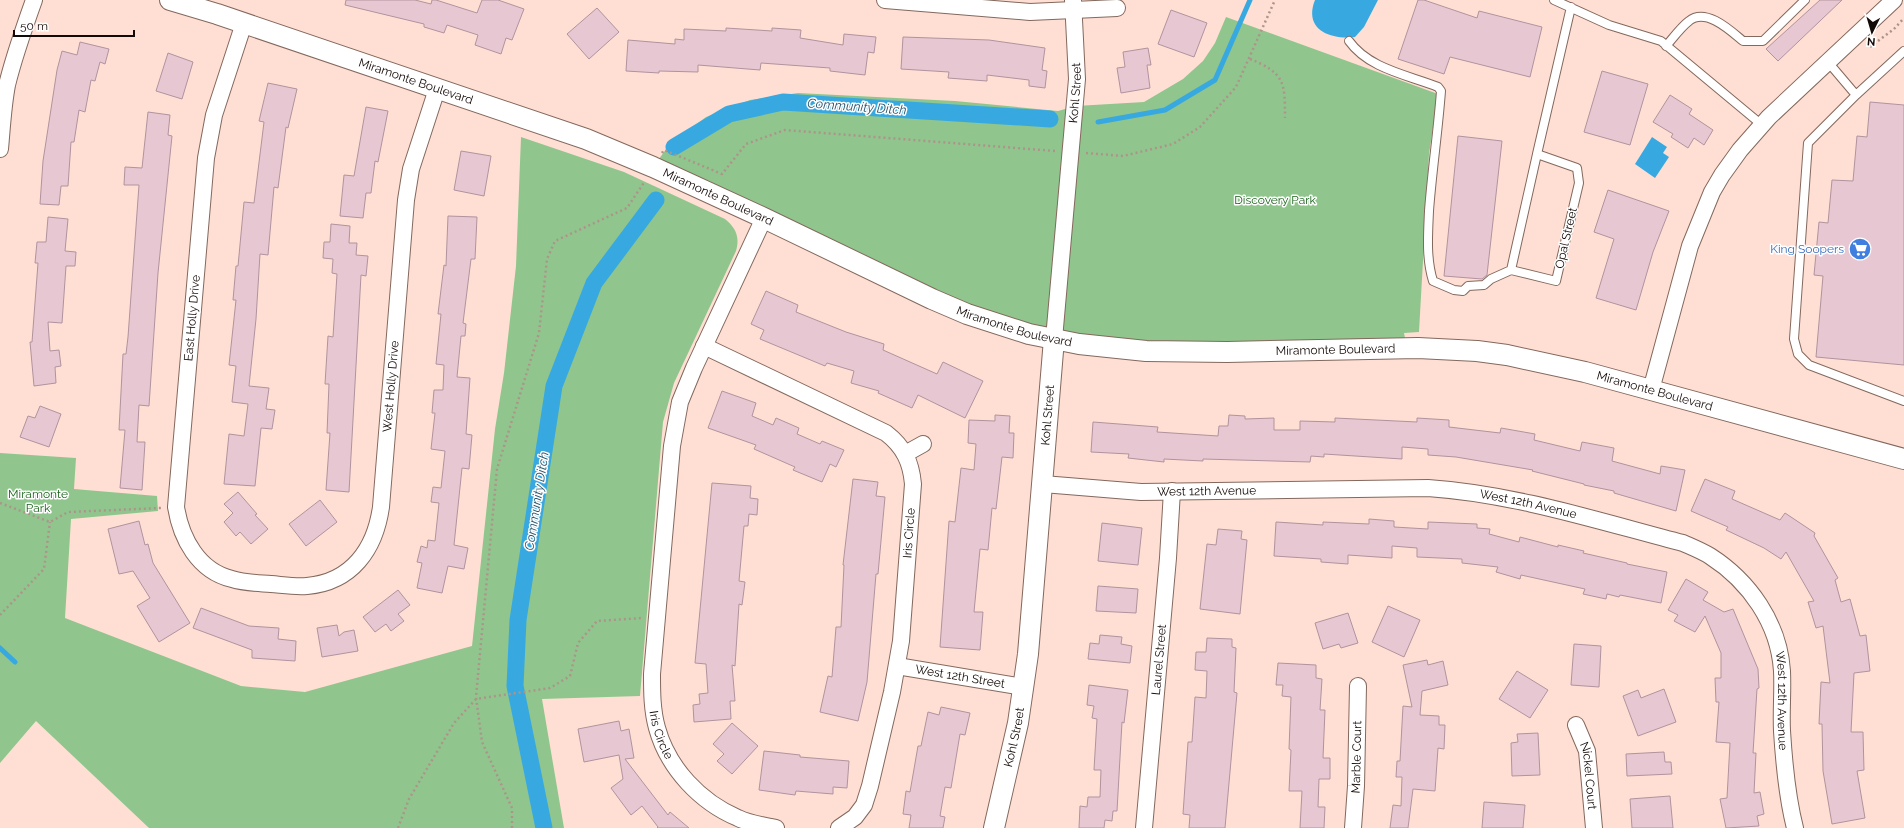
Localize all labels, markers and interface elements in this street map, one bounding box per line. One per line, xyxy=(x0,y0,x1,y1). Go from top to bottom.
scale bar xyxy=(14,12,134,38)
north arrow xyxy=(1852,12,1892,52)
text: 50 m xyxy=(20,19,48,33)
text: N xyxy=(1866,35,1876,48)
street label: Miramonte Boulevard xyxy=(357,56,475,107)
street label: Kohl Street xyxy=(1066,62,1084,124)
water label: Community Ditch xyxy=(807,96,907,117)
street label: Miramonte Boulevard xyxy=(661,166,776,228)
park label: Discovery Park xyxy=(1234,193,1316,207)
street label: Opal Street xyxy=(1552,206,1580,270)
supermarket icon: King Soopers xyxy=(1847,236,1873,262)
place label: King Soopers xyxy=(1770,242,1844,256)
street label: East Holly Drive xyxy=(181,274,203,362)
street label: Miramonte Boulevard xyxy=(954,303,1073,349)
street label: West Holly Drive xyxy=(380,340,402,433)
street label: Miramonte Boulevard xyxy=(1275,341,1395,358)
street label: Miramonte Boulevard xyxy=(1595,369,1714,414)
street label: Kohl Street xyxy=(1038,384,1057,446)
water label: Community Ditch xyxy=(521,451,552,551)
street label: West 12th Avenue xyxy=(1157,483,1256,499)
park label: Miramonte Park xyxy=(8,487,68,515)
street label: West 12th Avenue xyxy=(1479,487,1578,521)
street label: Iris Circle xyxy=(900,507,918,559)
street label: Laurel Street xyxy=(1149,624,1169,696)
street label: West 12th Avenue xyxy=(1772,650,1790,751)
street label: West 12th Street xyxy=(914,662,1006,691)
street label: Kohl Street xyxy=(1001,706,1027,769)
street label: Iris Circle xyxy=(647,710,676,762)
street label: Marble Court xyxy=(1348,721,1364,794)
street label: Nickel Court xyxy=(1577,740,1599,810)

